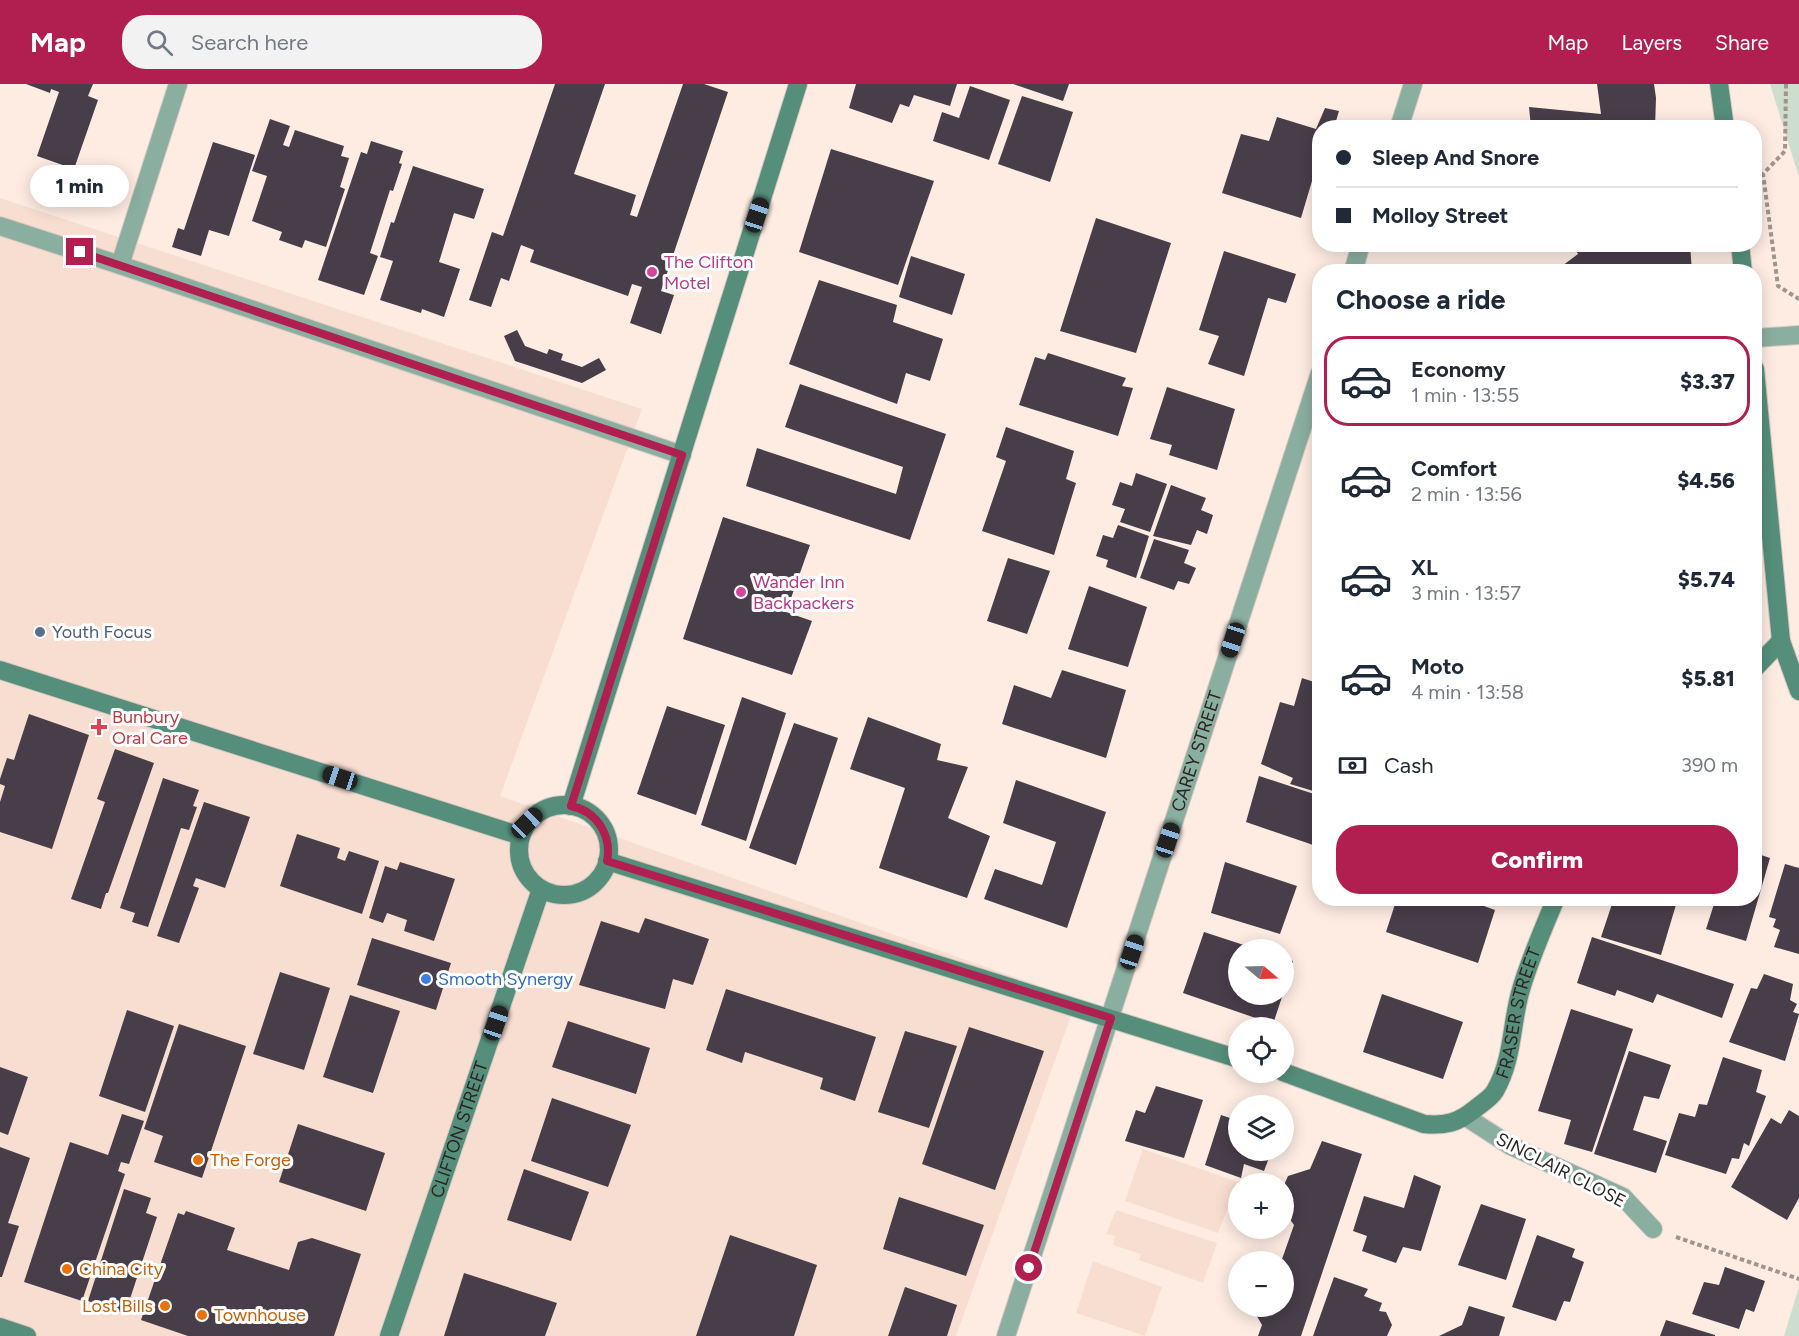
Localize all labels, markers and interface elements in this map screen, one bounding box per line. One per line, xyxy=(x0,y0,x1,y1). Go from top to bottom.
search box xyxy=(122,15,542,69)
text: Map xyxy=(30,25,86,59)
icon: search xyxy=(143,26,176,59)
text: Search here xyxy=(191,29,308,56)
text: Map xyxy=(1548,30,1588,55)
text: Layers xyxy=(1621,30,1682,55)
text: Share xyxy=(1715,30,1769,55)
text: Sleep And Snore xyxy=(1372,144,1539,171)
callout: 1 min xyxy=(31,165,130,207)
text: 1 min xyxy=(56,174,103,198)
car xyxy=(743,195,771,235)
text: Molloy Street xyxy=(1372,202,1508,229)
route end xyxy=(66,238,93,265)
place label: The Clifton Motel xyxy=(664,251,753,294)
marker: The Clifton Motel xyxy=(645,265,659,279)
text: Choose a ride xyxy=(1336,283,1505,316)
icon: car xyxy=(1339,354,1393,408)
text: Economy xyxy=(1411,356,1506,383)
text: $3.37 xyxy=(1680,368,1735,395)
text: 1 min · 13:55 xyxy=(1411,383,1519,407)
icon: car xyxy=(1339,453,1393,507)
text: Comfort xyxy=(1411,455,1497,482)
text: $4.56 xyxy=(1677,467,1735,494)
text: 2 min · 13:56 xyxy=(1411,482,1522,506)
icon: car xyxy=(1339,552,1393,606)
text: XL xyxy=(1411,554,1438,581)
text: $5.74 xyxy=(1678,566,1735,593)
place label: Wander Inn Backpackers xyxy=(753,571,854,614)
text: 3 min · 13:57 xyxy=(1411,581,1521,605)
marker: Wander Inn Backpackers xyxy=(734,585,748,599)
car xyxy=(1219,620,1247,660)
place label: Youth Focus xyxy=(52,621,152,643)
marker: Youth Focus xyxy=(33,625,47,639)
icon: car xyxy=(1339,651,1393,705)
text: Moto xyxy=(1411,653,1464,680)
text: $5.81 xyxy=(1681,665,1735,692)
text: 4 min · 13:58 xyxy=(1411,680,1524,704)
street label: CAREY STREET xyxy=(1167,688,1227,815)
place label: Bunbury Oral Care xyxy=(112,706,188,749)
marker: Bunbury Oral Care xyxy=(90,718,108,736)
icon: cash xyxy=(1336,749,1369,782)
text: Cash xyxy=(1384,752,1434,779)
text: 390 m xyxy=(1681,753,1738,777)
car xyxy=(320,764,360,792)
car xyxy=(508,804,546,842)
car xyxy=(1154,820,1182,860)
button: Confirm xyxy=(1336,825,1738,894)
car xyxy=(1118,932,1146,972)
north arrow xyxy=(1228,939,1294,1005)
map controls xyxy=(1228,939,1294,1317)
street label: FRASER STREET xyxy=(1491,944,1545,1082)
place label: Smooth Synergy xyxy=(438,968,574,990)
marker: Smooth Synergy xyxy=(419,972,433,986)
car xyxy=(482,1003,510,1043)
button: locate xyxy=(1228,1017,1294,1083)
street label: CLIFTON STREET xyxy=(426,1058,493,1201)
button: layers xyxy=(1228,1095,1294,1161)
street label: SINCLAIR CLOSE xyxy=(1492,1128,1630,1212)
place label: The Forge xyxy=(210,1149,291,1171)
marker: The Forge xyxy=(191,1153,205,1167)
button: + xyxy=(1228,1173,1294,1239)
button: − xyxy=(1228,1251,1294,1317)
route start xyxy=(1015,1254,1042,1281)
place label: China City xyxy=(79,1258,164,1280)
marker: China City xyxy=(60,1262,74,1276)
place label: Lost Bills xyxy=(82,1295,153,1317)
marker: Lost Bills xyxy=(158,1299,172,1313)
place label: Townhouse xyxy=(214,1304,306,1326)
marker: Townhouse xyxy=(195,1308,209,1322)

